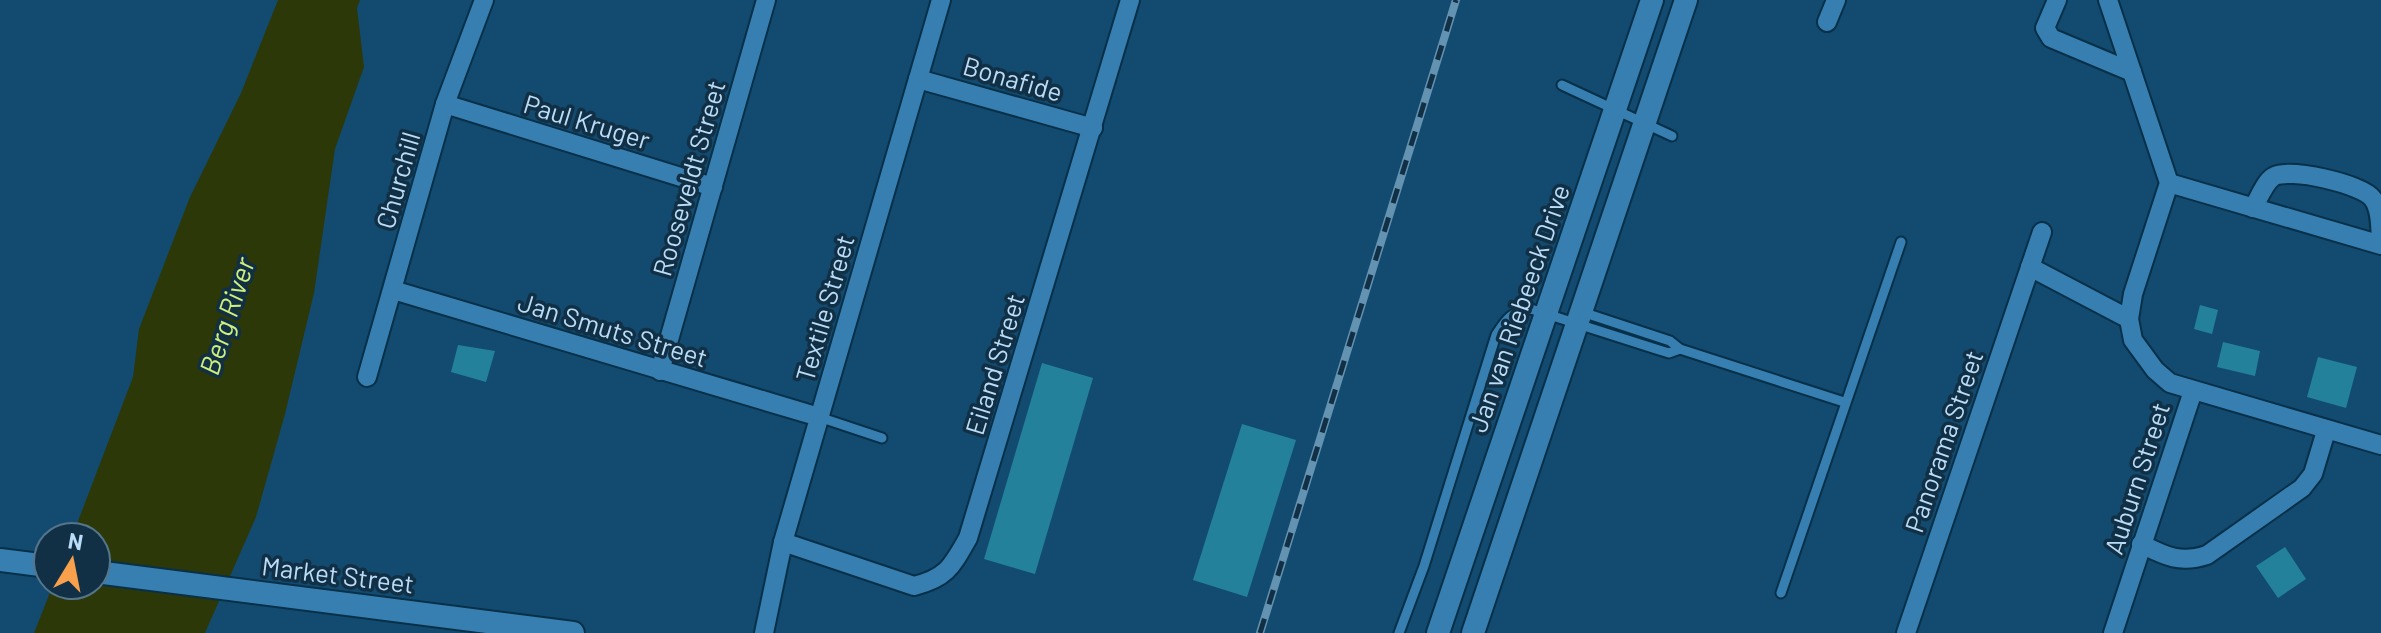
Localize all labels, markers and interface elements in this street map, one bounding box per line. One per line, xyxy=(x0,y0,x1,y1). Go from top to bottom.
street label: Bonafide xyxy=(960,49,1066,107)
street label: Rooseveldt Street xyxy=(645,77,731,279)
street label: Paul Kruger xyxy=(520,87,654,155)
street label: Churchill xyxy=(368,128,426,232)
street label: Jan van Riebeeck Drive xyxy=(1461,180,1575,436)
street label: Textile Street xyxy=(788,231,860,385)
water label: Berg River xyxy=(191,252,261,379)
street label: Jan Smuts Street xyxy=(515,285,711,373)
street label: Eiland Street xyxy=(958,290,1030,438)
street label: Panorama Street xyxy=(1897,346,1989,536)
street label: Auburn Street xyxy=(2097,398,2175,558)
north arrow xyxy=(32,521,112,601)
text: N xyxy=(66,526,85,554)
street label: Market Street xyxy=(260,549,416,599)

